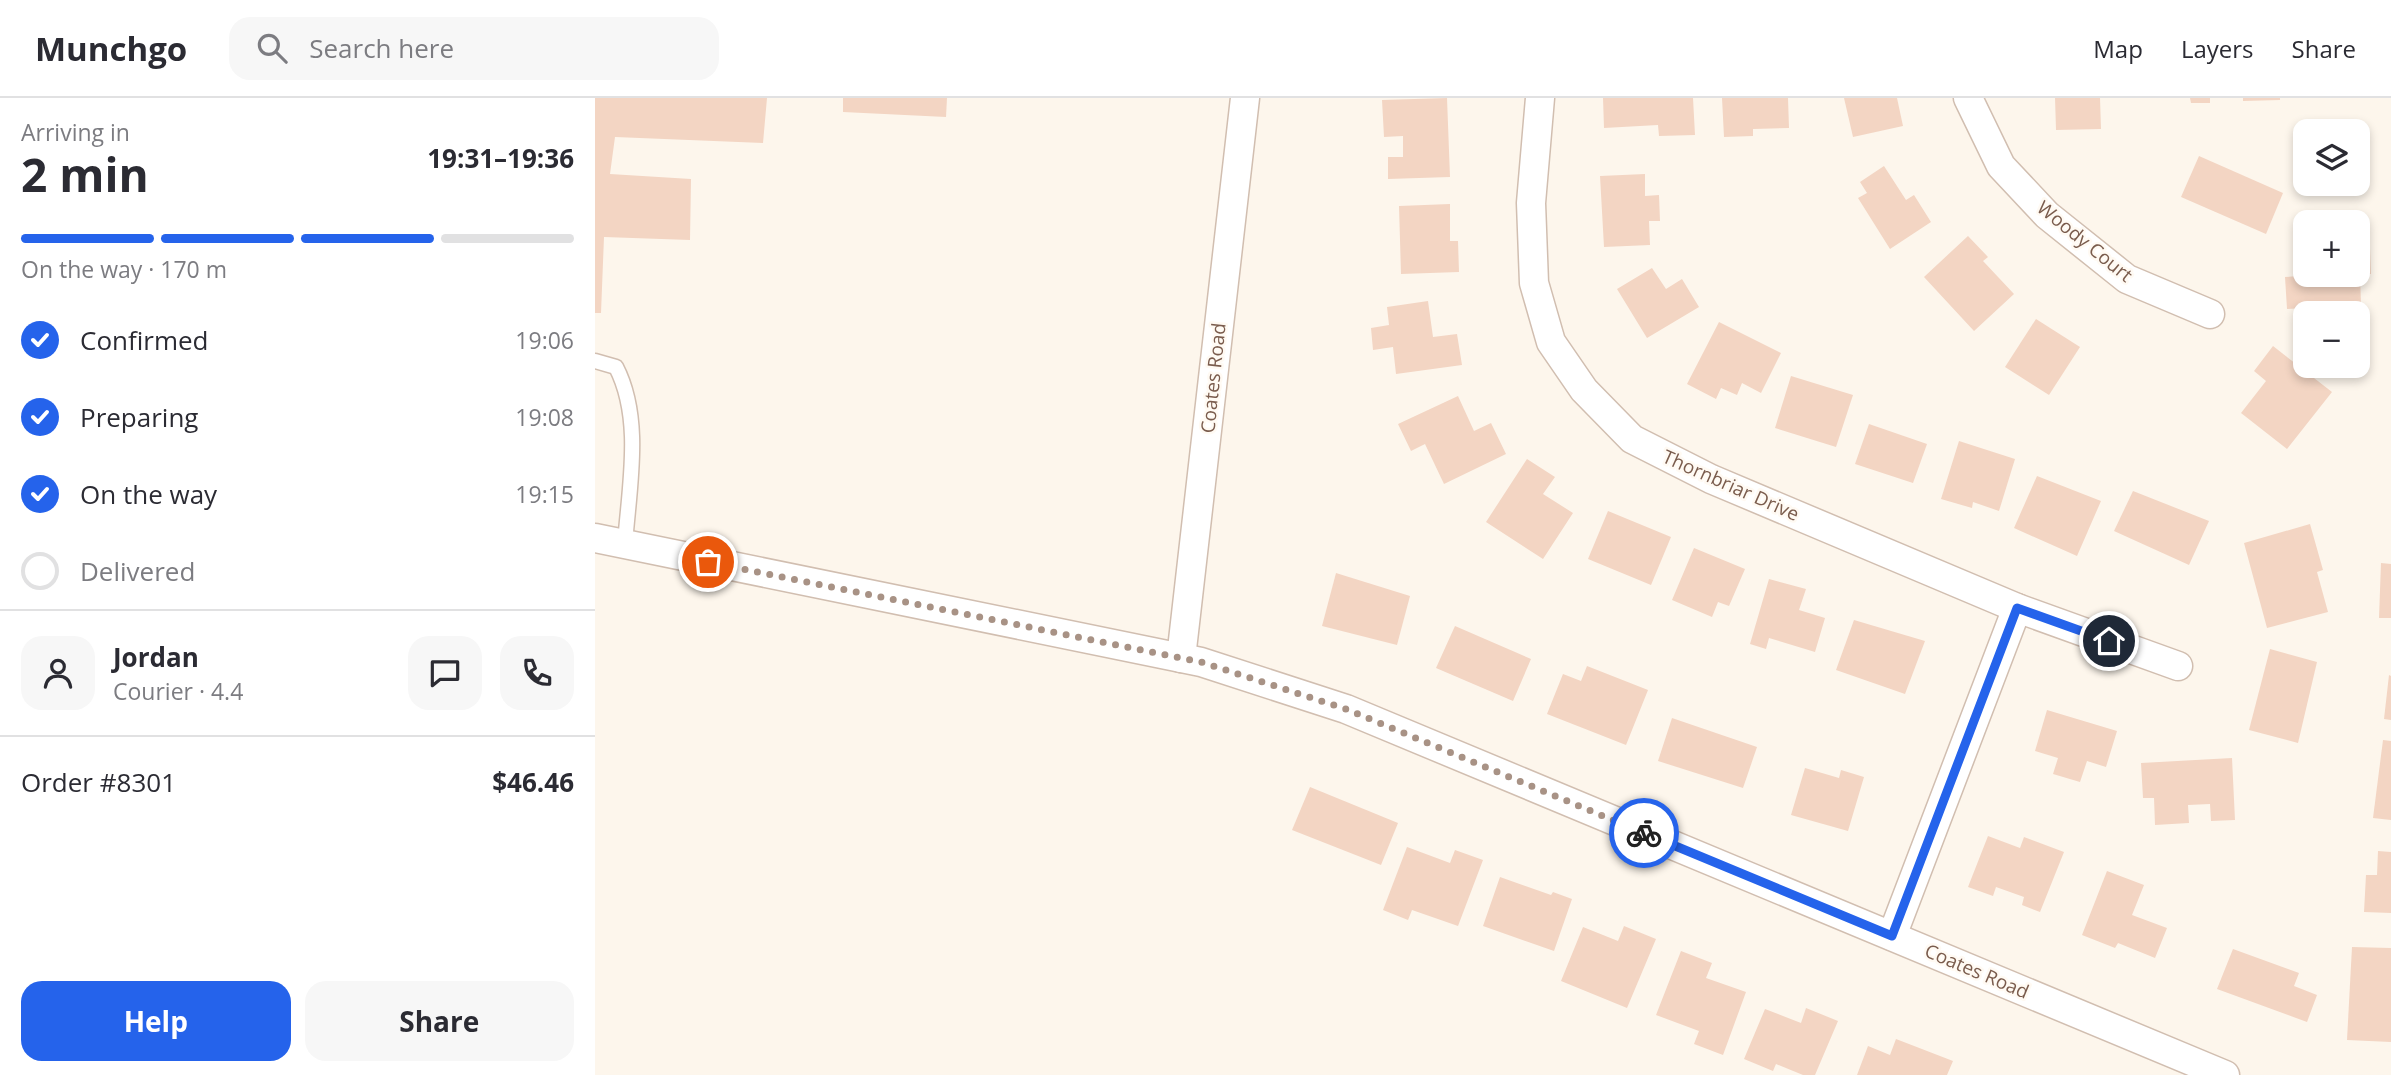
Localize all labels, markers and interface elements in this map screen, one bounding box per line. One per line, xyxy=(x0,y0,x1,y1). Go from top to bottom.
search box xyxy=(229,17,719,80)
text: Munchgo xyxy=(35,26,187,71)
icon: search xyxy=(253,29,291,67)
text: Search here xyxy=(309,30,454,66)
text: Map xyxy=(2093,32,2143,65)
text: Layers xyxy=(2181,32,2254,65)
text: Share xyxy=(2292,32,2356,65)
text: Arriving in xyxy=(21,116,130,148)
map controls xyxy=(2293,119,2370,378)
button: layers xyxy=(2293,119,2370,196)
text: 19:31–19:36 xyxy=(427,140,574,176)
text: 2 min xyxy=(21,143,149,205)
street label: Woody Court xyxy=(2032,194,2138,288)
button: + xyxy=(2293,210,2370,287)
text: On the way · 170 m xyxy=(21,253,227,285)
button: − xyxy=(2293,301,2370,378)
icon: check xyxy=(21,321,59,359)
text: Confirmed xyxy=(80,322,208,358)
street label: Coates Road xyxy=(1194,322,1232,434)
text: 19:06 xyxy=(515,324,574,356)
icon: check xyxy=(21,398,59,436)
text: Preparing xyxy=(80,399,198,435)
text: 19:08 xyxy=(515,401,574,433)
street label: Thornbriar Drive xyxy=(1659,443,1803,527)
icon: check xyxy=(21,475,59,513)
text: On the way xyxy=(80,476,217,512)
text: 19:15 xyxy=(515,478,574,510)
pin xyxy=(678,532,738,592)
icon: bag xyxy=(689,543,727,581)
text: Delivered xyxy=(80,553,195,589)
pin xyxy=(2079,611,2139,671)
icon: home xyxy=(2090,622,2128,660)
button: person xyxy=(21,636,95,710)
button: chat xyxy=(408,636,482,710)
button: phone xyxy=(500,636,574,710)
text: Jordan xyxy=(113,639,199,675)
text: Courier · 4.4 xyxy=(113,675,243,707)
text: Order #8301 xyxy=(21,764,176,800)
text: $46.46 xyxy=(492,764,574,800)
courier xyxy=(1609,798,1679,868)
icon: bike xyxy=(1625,814,1663,852)
street label: Coates Road xyxy=(1921,937,2033,1005)
button: Help xyxy=(21,981,291,1061)
button: Share xyxy=(305,981,574,1061)

